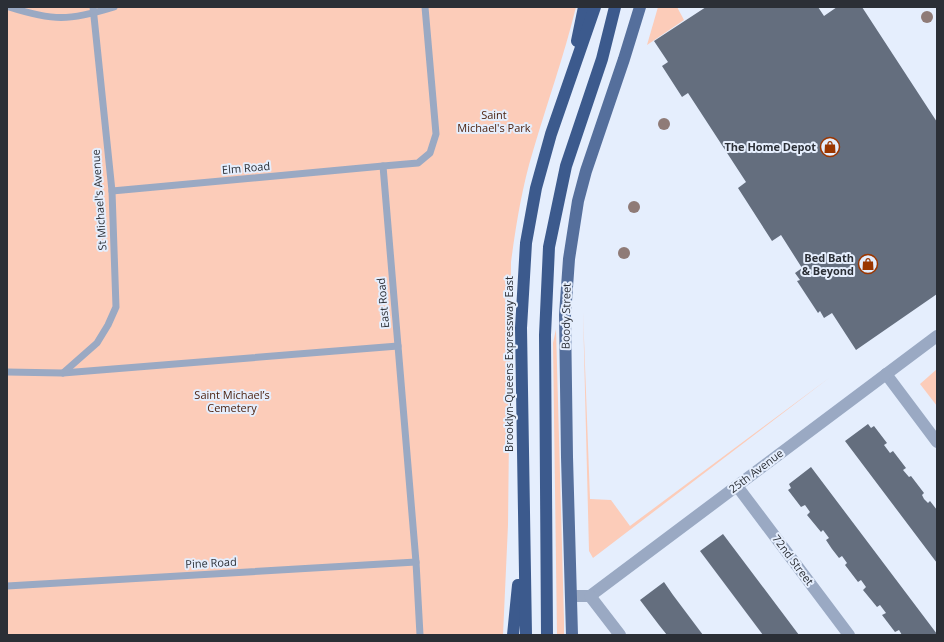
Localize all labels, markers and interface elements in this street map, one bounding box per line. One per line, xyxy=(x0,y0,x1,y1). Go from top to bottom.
park label: Saint Michael's Park xyxy=(457,107,531,135)
shop icon: The Home Depot xyxy=(819,136,841,158)
place label: The Home Depot xyxy=(724,139,816,154)
street label: St Michael's Avenue xyxy=(87,149,110,251)
street label: Elm Road xyxy=(221,158,271,177)
place label: Bed Bath & Beyond xyxy=(802,250,854,278)
shop icon: Bed Bath & Beyond xyxy=(857,253,879,275)
street label: Brooklyn-Queens Expressway East xyxy=(501,276,516,452)
street label: East Road xyxy=(373,277,392,329)
street label: Boody Street xyxy=(557,283,574,349)
park label: Saint Michael’s Cemetery xyxy=(194,387,270,415)
street label: 25th Avenue xyxy=(725,445,786,496)
street label: 72nd Street xyxy=(769,531,817,588)
street label: Pine Road xyxy=(185,554,237,571)

